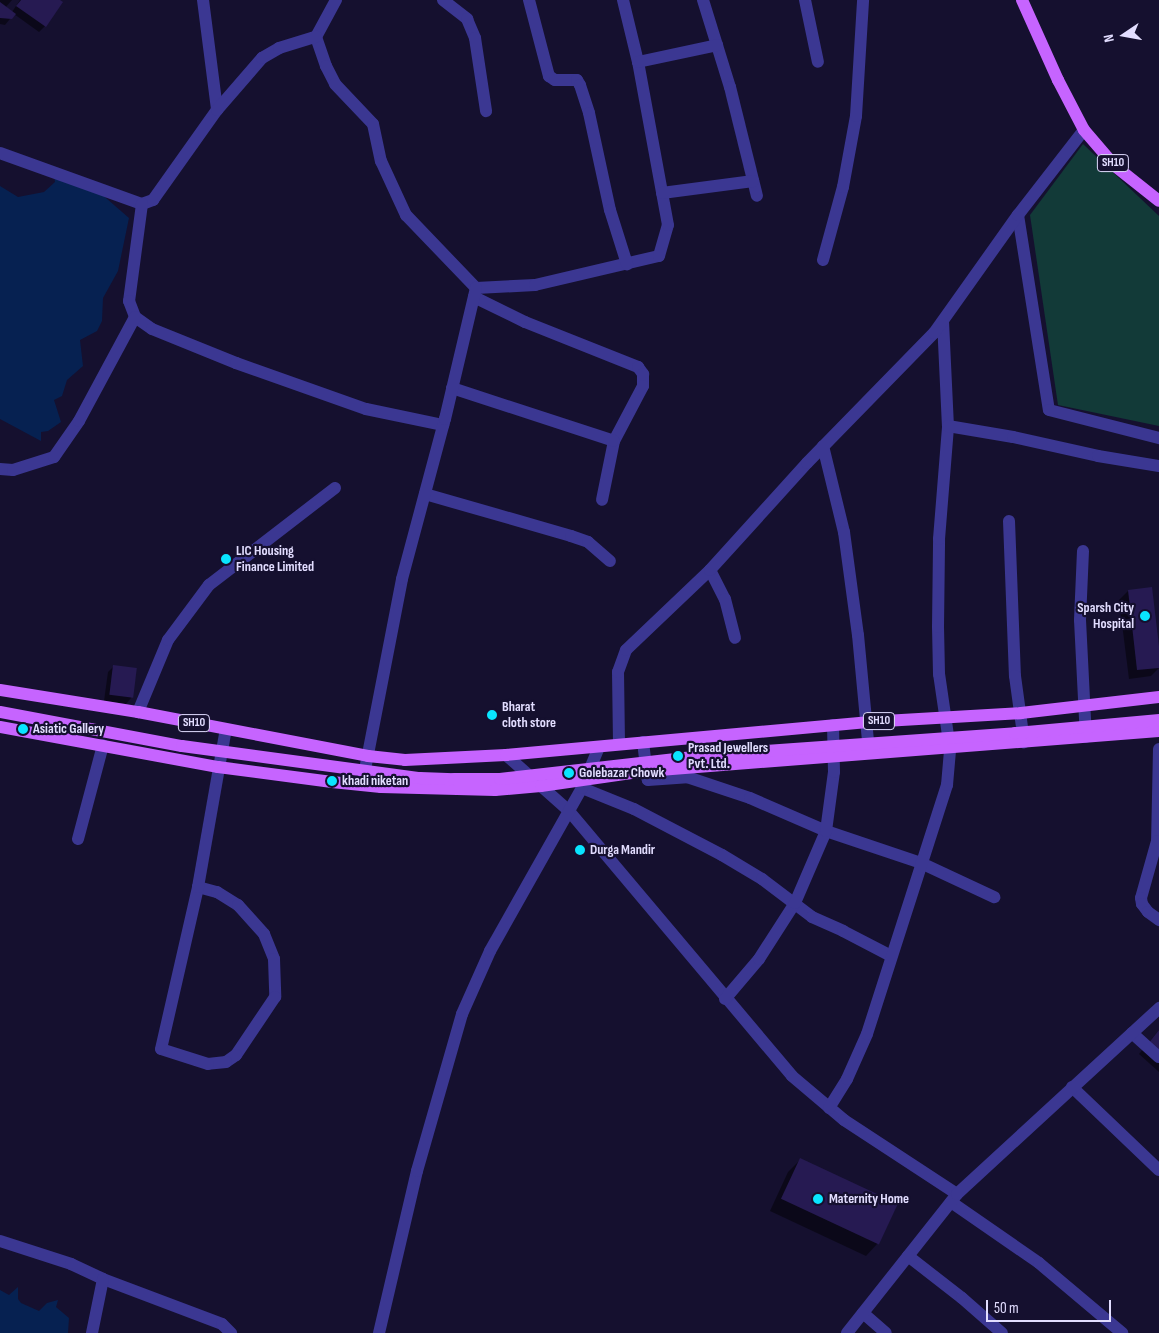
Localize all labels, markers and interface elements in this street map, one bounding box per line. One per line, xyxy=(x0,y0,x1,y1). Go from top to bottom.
north arrow xyxy=(1099,10,1149,60)
text: N xyxy=(1100,33,1118,44)
road number: SH10 xyxy=(1097,154,1129,172)
place label: LIC Housing Finance Limited xyxy=(236,543,314,576)
marker: LIC Housing Finance Limited xyxy=(220,553,232,565)
place label: Sparsh City Hospital xyxy=(1077,600,1134,632)
marker: Sparsh City Hospital xyxy=(1138,609,1152,623)
place label: Bharat cloth store xyxy=(502,699,556,732)
marker: Bharat cloth store xyxy=(486,709,498,721)
road number: SH10 xyxy=(863,711,895,730)
road number: SH10 xyxy=(178,714,210,732)
place label: Asiatic Gallery xyxy=(33,721,104,737)
marker: Asiatic Gallery xyxy=(17,723,29,735)
place label: Prasad Jewellers Pvt. Ltd. xyxy=(688,740,768,772)
marker: Prasad Jewellers Pvt. Ltd. xyxy=(672,750,684,762)
place label: Golebazar Chowk xyxy=(579,765,665,781)
marker: Golebazar Chowk xyxy=(563,767,575,779)
place label: khadi niketan xyxy=(342,773,408,789)
marker: khadi niketan xyxy=(326,775,338,787)
place label: Durga Mandir xyxy=(590,842,655,858)
marker: Durga Mandir xyxy=(574,844,586,856)
place label: Maternity Home xyxy=(829,1191,909,1207)
marker: Maternity Home xyxy=(811,1192,825,1206)
scale bar xyxy=(989,1290,1114,1322)
text: 50 m xyxy=(994,1299,1019,1318)

